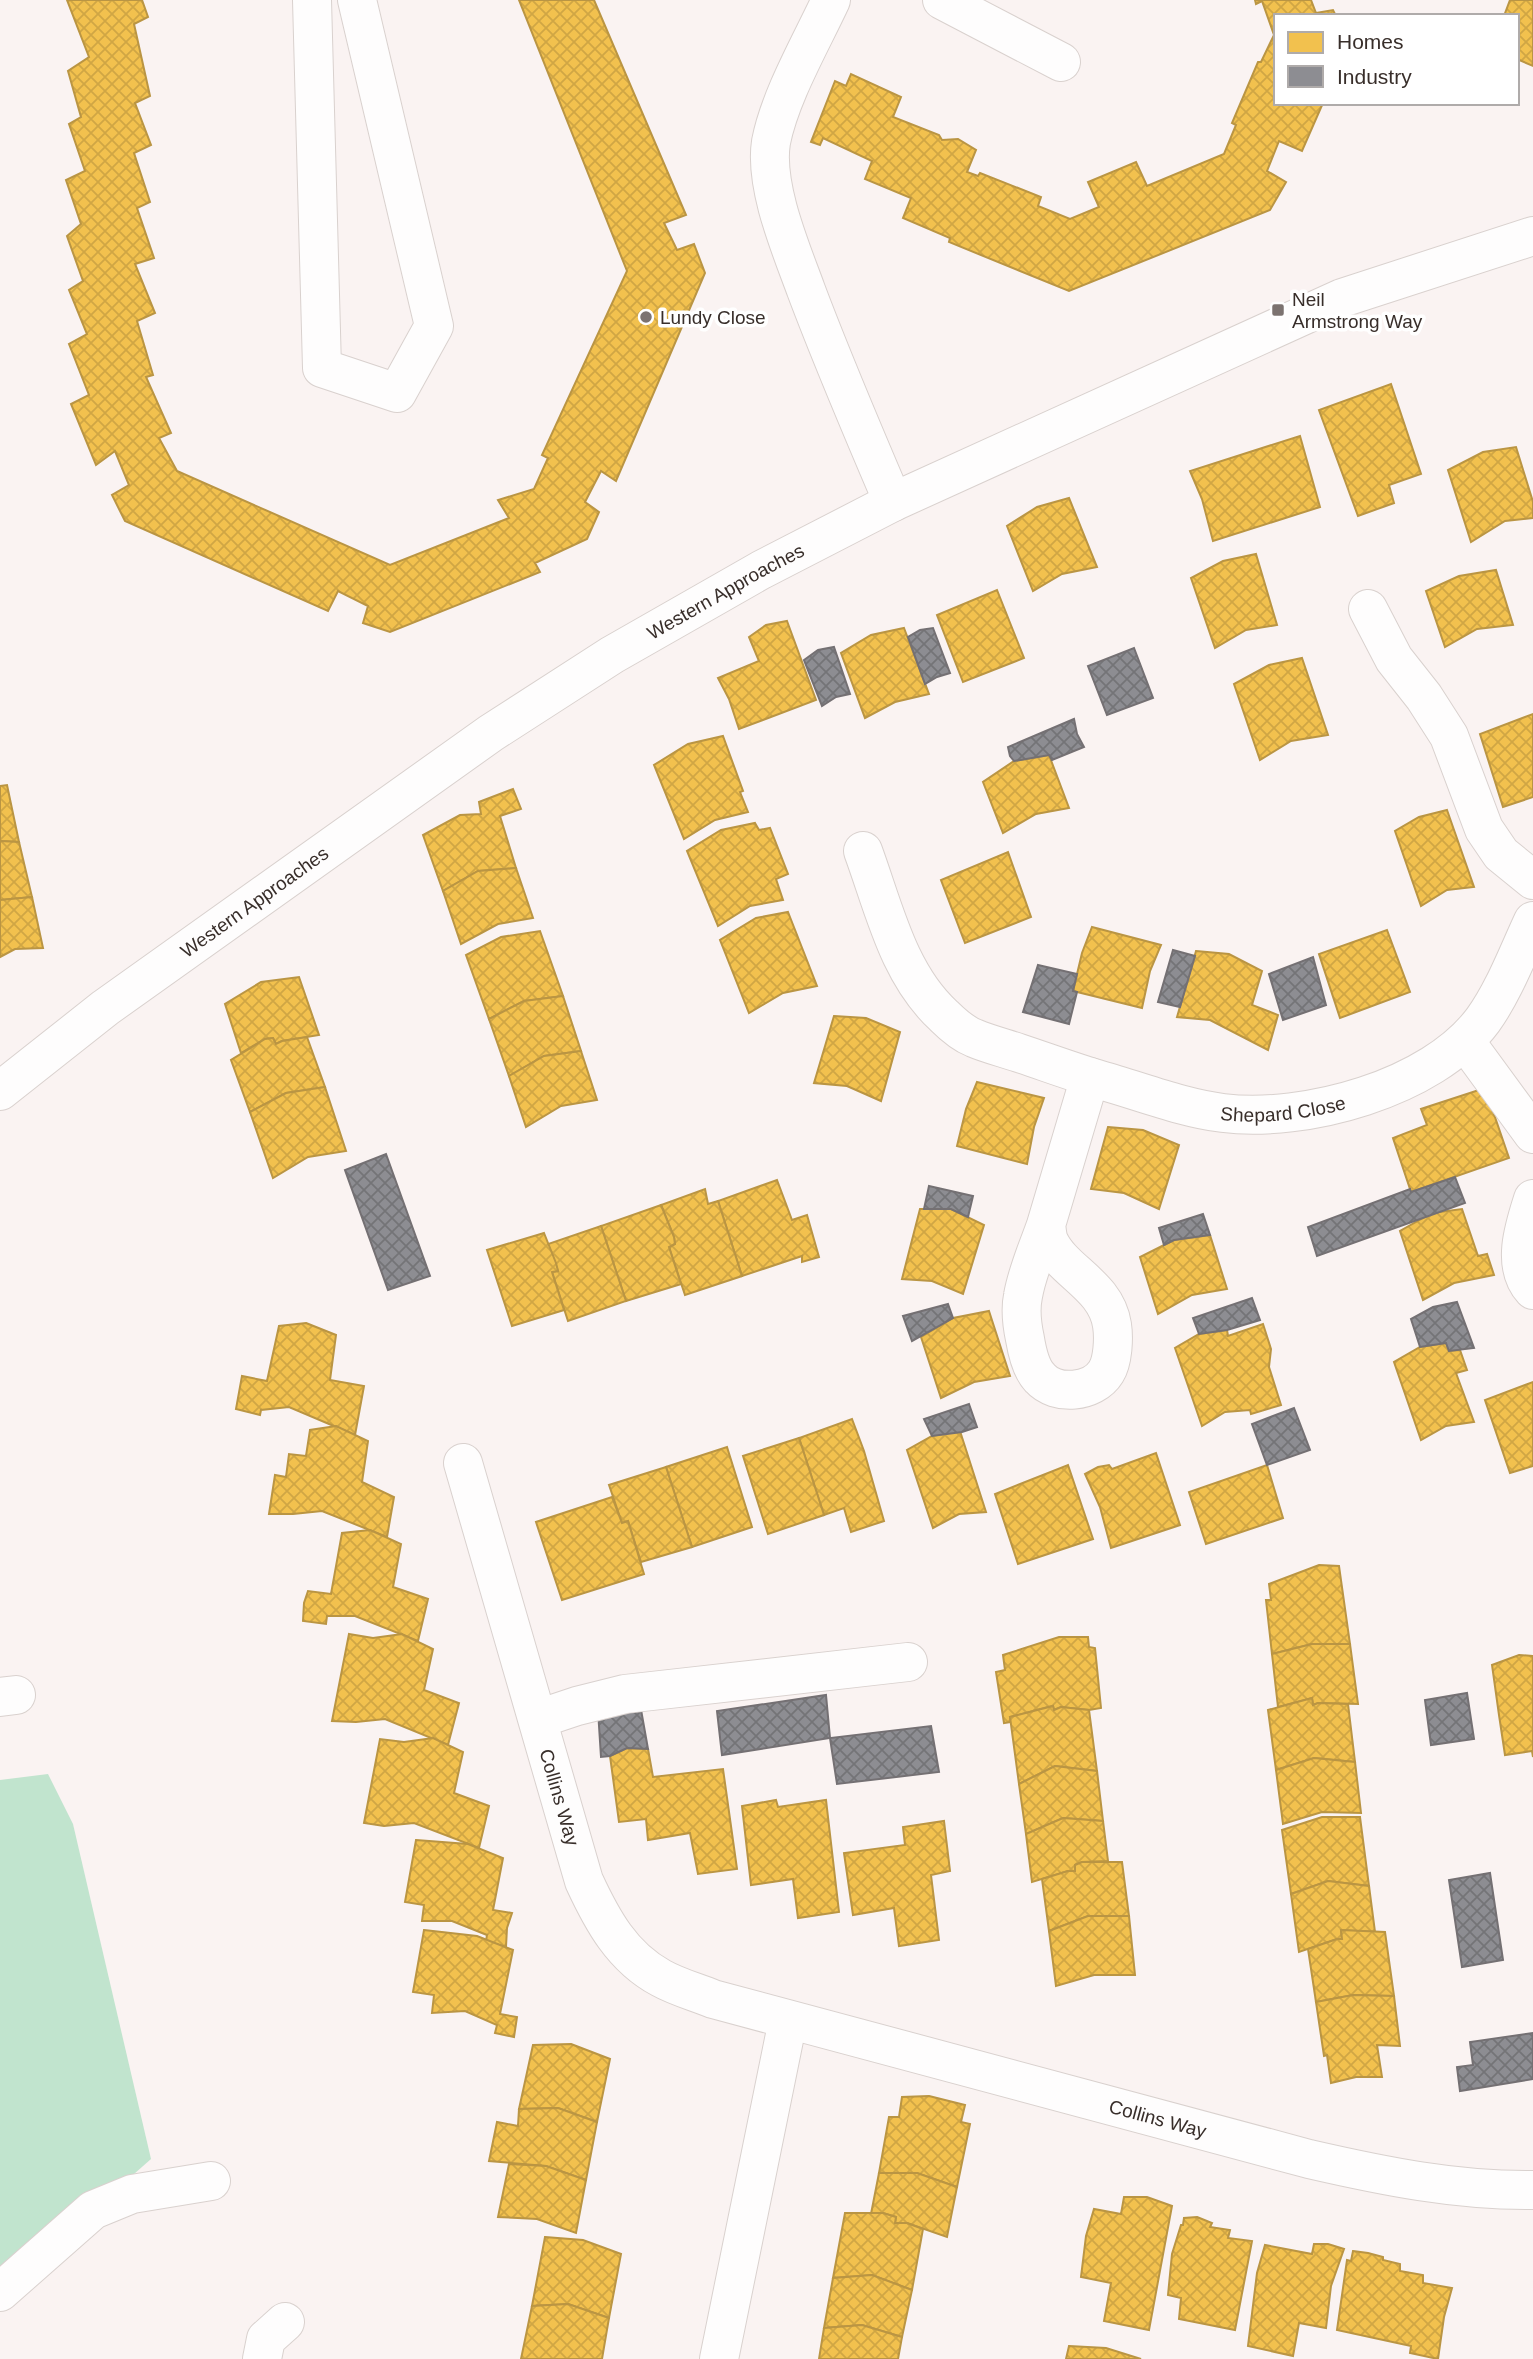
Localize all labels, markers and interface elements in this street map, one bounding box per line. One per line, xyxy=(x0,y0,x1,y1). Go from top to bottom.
legend xyxy=(1274,14,1519,105)
text: Homes xyxy=(1337,30,1404,53)
text: Industry xyxy=(1337,65,1412,88)
place label: Neil Armstrong Way xyxy=(1292,289,1423,332)
marker: Neil Armstrong Way xyxy=(1270,302,1286,318)
place label: Lundy Close xyxy=(660,307,766,328)
marker: Lundy Close xyxy=(638,309,654,325)
street label: Western Approaches xyxy=(643,539,807,643)
street label: Western Approaches xyxy=(176,842,332,961)
street label: Shepard Close xyxy=(1219,1092,1348,1125)
street label: Collins Way xyxy=(536,1746,584,1849)
street label: Collins Way xyxy=(1107,2095,1209,2142)

